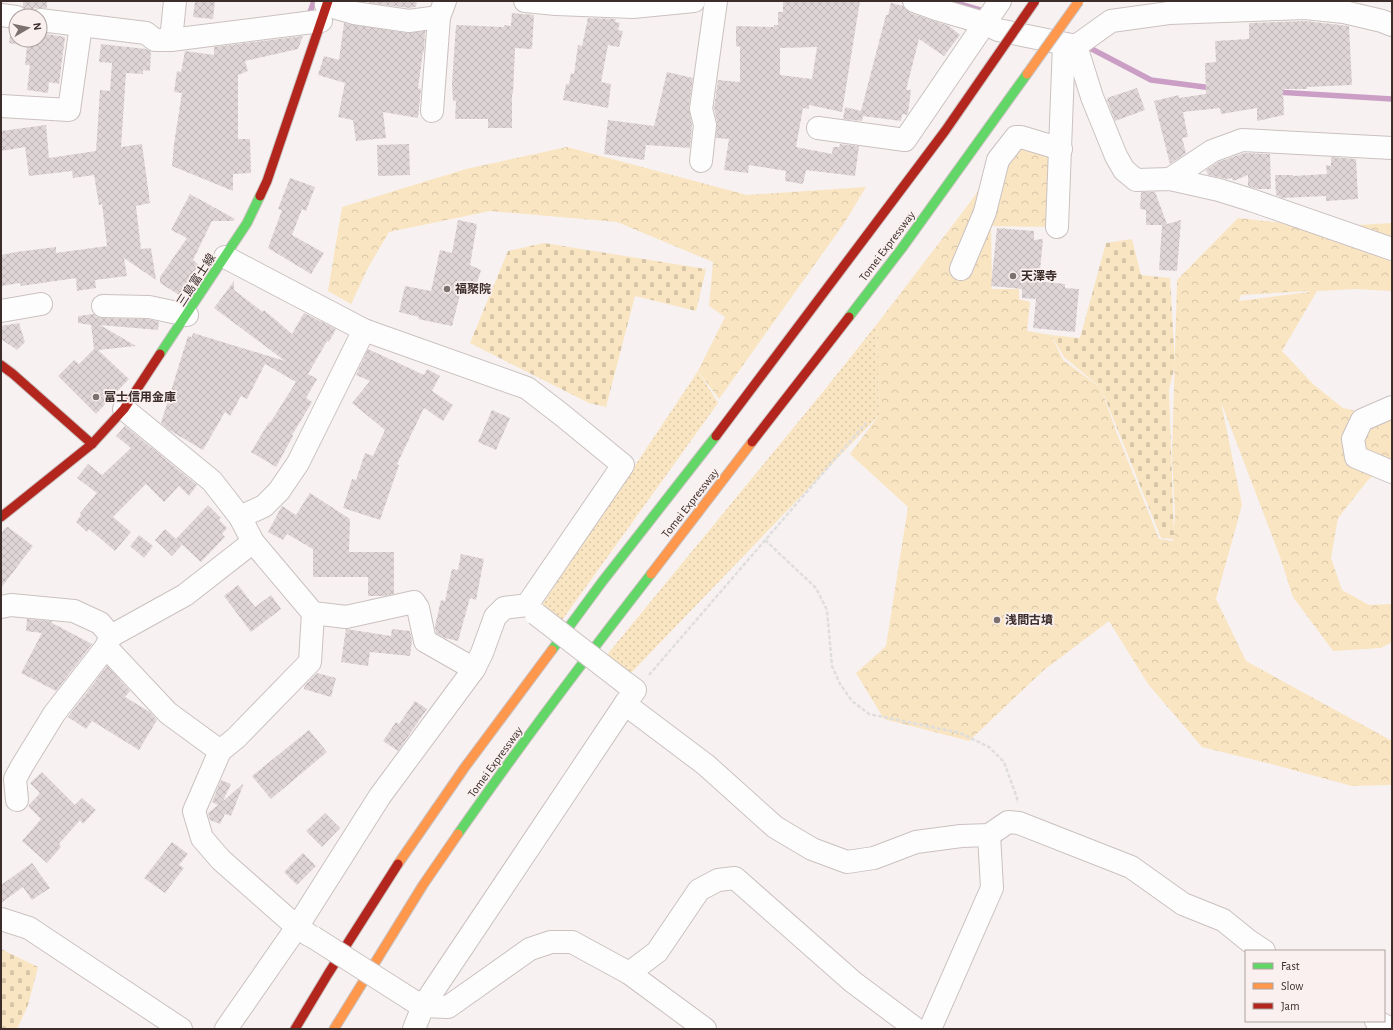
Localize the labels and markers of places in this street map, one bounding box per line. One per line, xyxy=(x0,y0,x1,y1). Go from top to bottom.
place label: 天澤寺 xyxy=(1021,269,1057,282)
marker: 天澤寺 xyxy=(1008,271,1018,281)
place label: 福聚院 xyxy=(455,282,491,295)
marker: 福聚院 xyxy=(442,284,452,294)
place label: 富士信用金庫 xyxy=(104,390,176,403)
marker: 富士信用金庫 xyxy=(91,392,101,402)
place label: 浅間古墳 xyxy=(1005,613,1053,626)
marker: 浅間古墳 xyxy=(992,615,1002,625)

